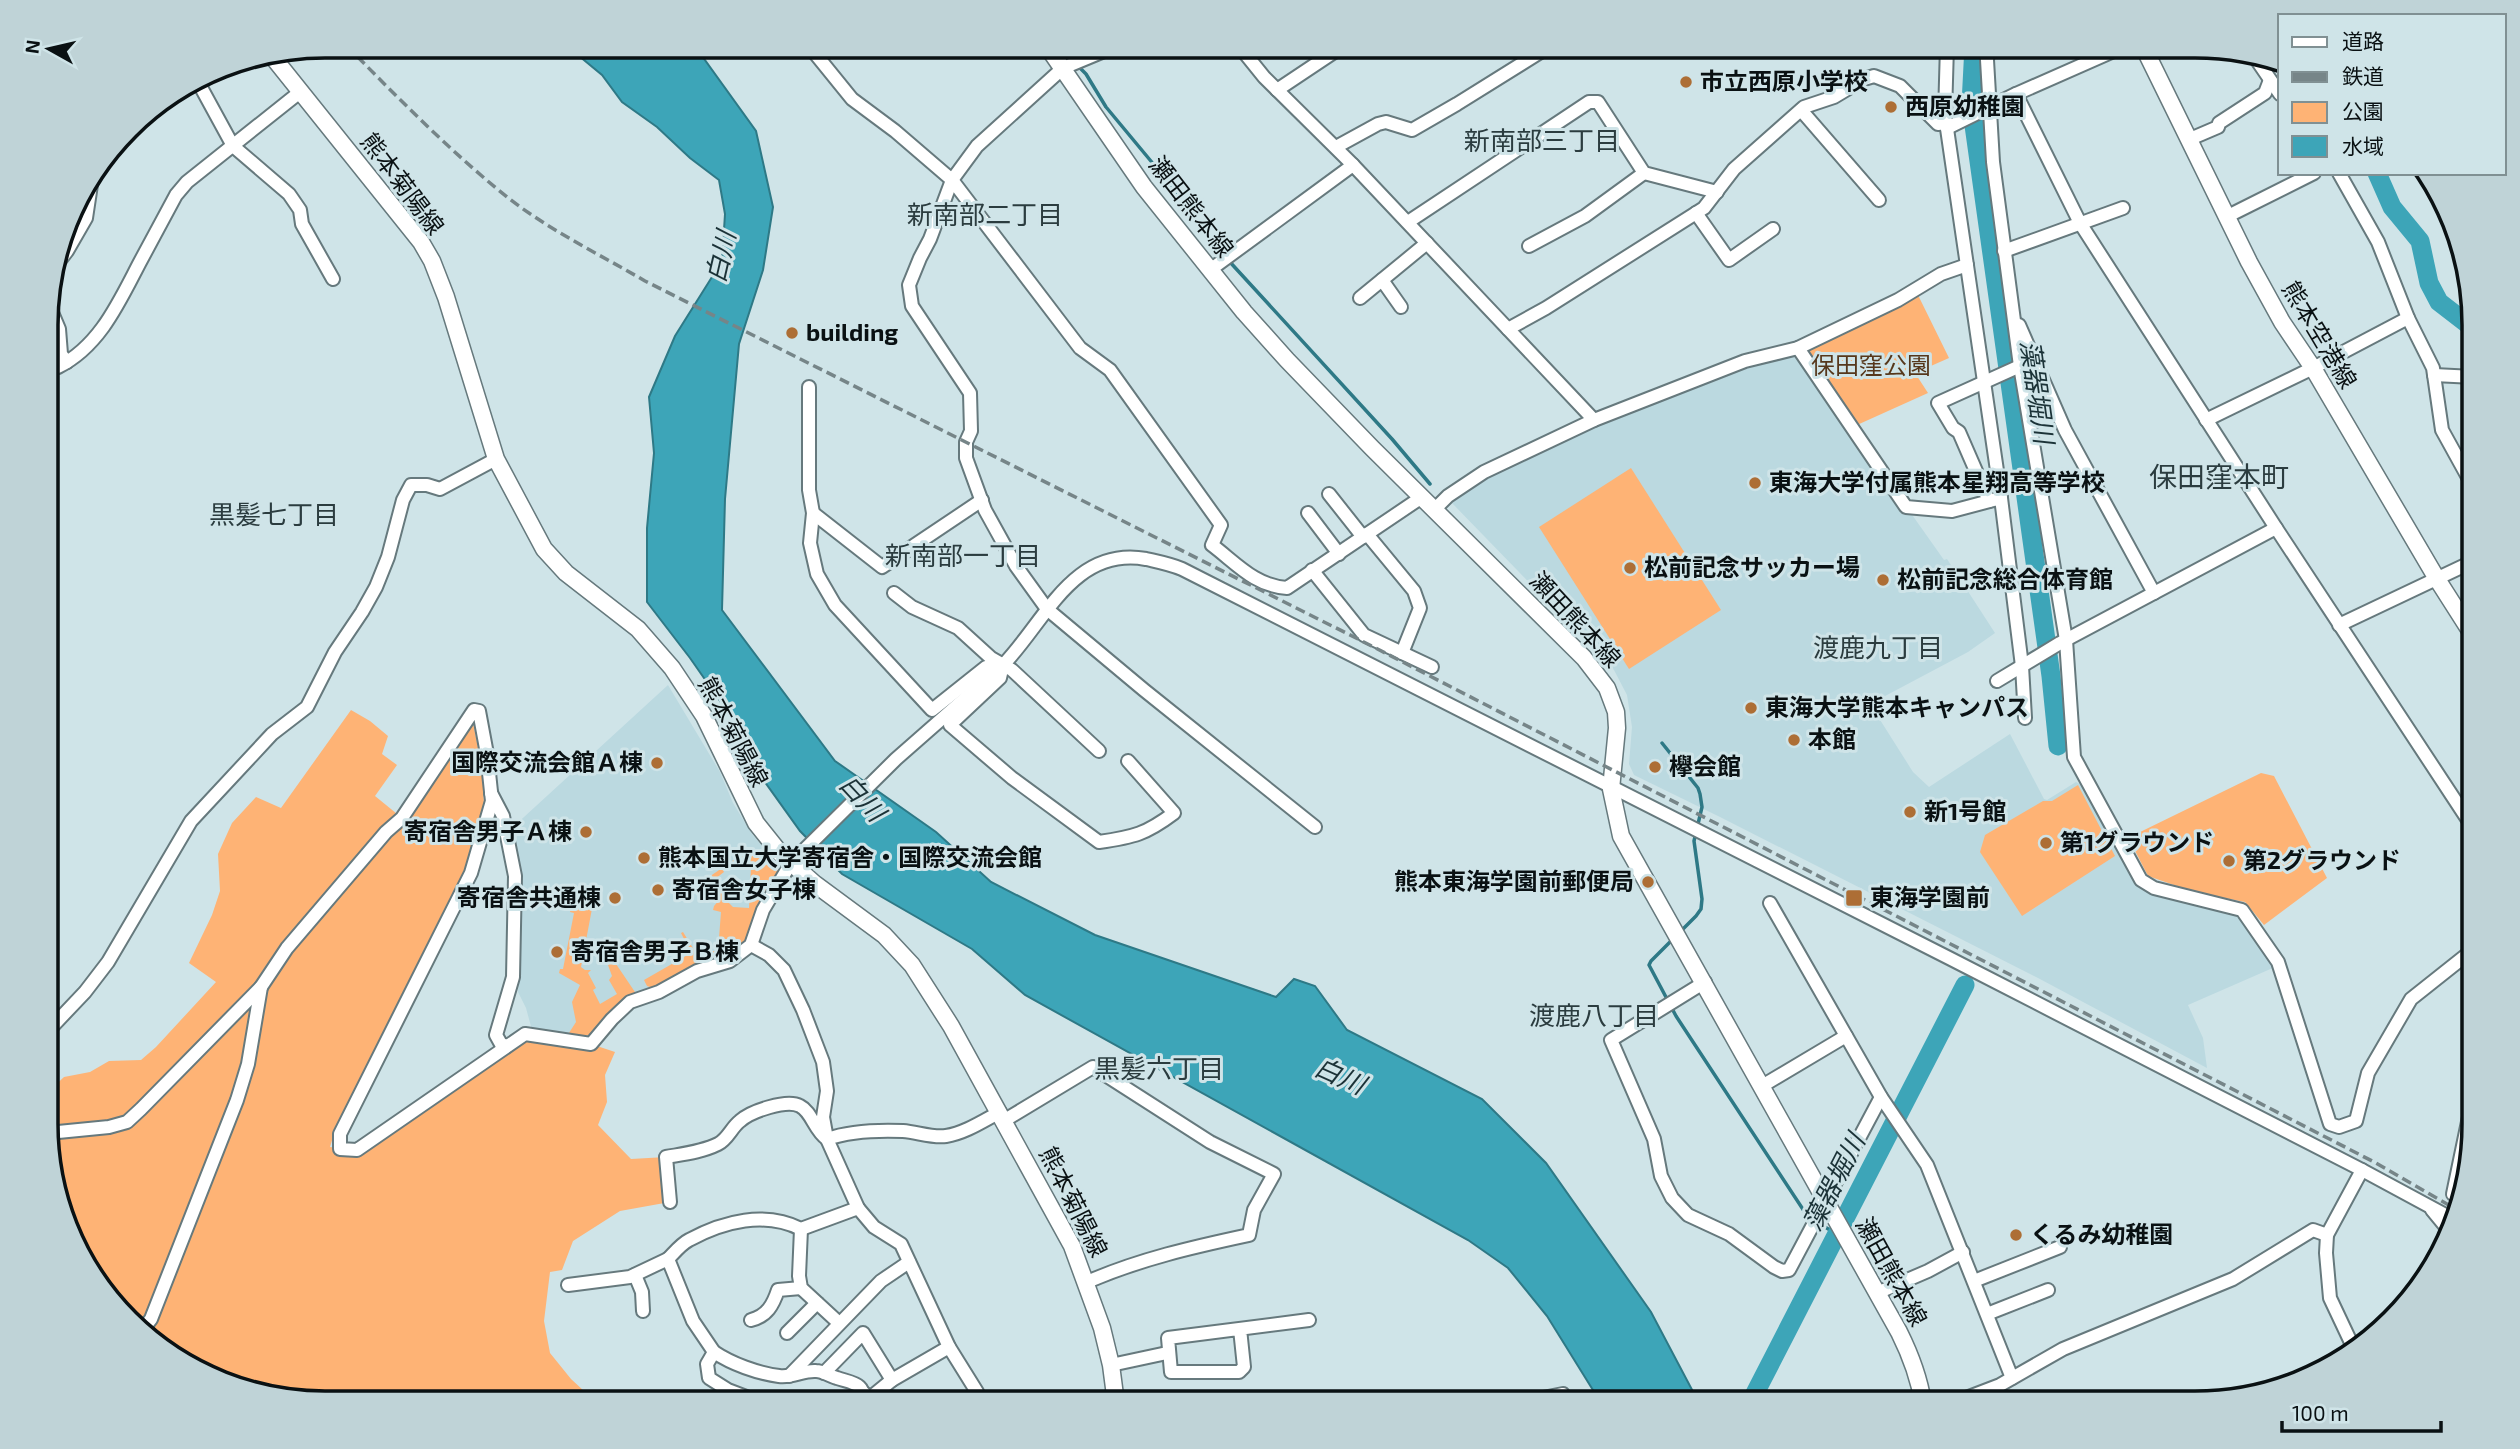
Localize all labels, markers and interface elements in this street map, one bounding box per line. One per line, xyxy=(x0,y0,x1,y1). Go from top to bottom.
north arrow xyxy=(14,14,84,84)
legend xyxy=(2278,14,2506,175)
text: 道路 xyxy=(2342,28,2384,53)
text: N xyxy=(19,38,44,55)
text: 鉄道 xyxy=(2342,63,2384,88)
place label: 市立西原小学校 xyxy=(1700,66,1868,95)
marker: 市立西原小学校 xyxy=(1678,74,1694,90)
place label: 西原幼稚園 xyxy=(1905,91,2025,120)
text: 公園 xyxy=(2342,98,2384,123)
marker: 西原幼稚園 xyxy=(1883,99,1899,115)
district label: 新南部三丁目 xyxy=(1464,124,1620,155)
street label: 熊本菊陽線 xyxy=(356,126,451,240)
text: 水域 xyxy=(2342,133,2384,158)
street label: 瀬田熊本線 xyxy=(1144,150,1241,262)
district label: 新南部二丁目 xyxy=(907,198,1063,229)
water label: 白川 xyxy=(699,225,741,285)
street label: 熊本空港線 xyxy=(2277,275,2364,393)
place label: building xyxy=(806,317,898,346)
marker: building xyxy=(784,325,800,341)
water label: 藻器堀川 xyxy=(2016,338,2061,448)
park label: 保田窪公園 xyxy=(1811,350,1931,379)
district label: 保田窪本町 xyxy=(2149,459,2289,493)
place label: 東海大学付属熊本星翔高等学校 xyxy=(1769,467,2105,496)
marker: 東海大学付属熊本星翔高等学校 xyxy=(1747,475,1763,491)
district label: 黒髪七丁目 xyxy=(209,498,339,529)
district label: 新南部一丁目 xyxy=(885,539,1041,570)
place label: 松前記念サッカー場 xyxy=(1644,552,1860,581)
marker: 松前記念サッカー場 xyxy=(1622,560,1638,576)
place label: 松前記念総合体育館 xyxy=(1897,564,2113,593)
street label: 瀬田熊本線 xyxy=(1525,565,1628,673)
marker: 松前記念総合体育館 xyxy=(1875,572,1891,588)
district label: 渡鹿九丁目 xyxy=(1813,631,1943,662)
street label: 熊本菊陽線 xyxy=(693,672,775,791)
place label: 東海大学熊本キャンパス xyxy=(1765,692,2029,721)
marker: 東海大学熊本キャンパス xyxy=(1743,700,1759,716)
place label: 本館 xyxy=(1808,724,1856,753)
marker: 本館 xyxy=(1786,732,1802,748)
place label: 国際交流会館Ａ棟 xyxy=(451,747,643,776)
place label: 欅会館 xyxy=(1669,751,1741,780)
marker: 国際交流会館Ａ棟 xyxy=(649,755,665,771)
marker: 欅会館 xyxy=(1647,759,1663,775)
water label: 白川 xyxy=(834,767,894,829)
place label: 新1号館 xyxy=(1924,796,2006,825)
marker: 新1号館 xyxy=(1902,804,1918,820)
place label: 寄宿舎男子Ａ棟 xyxy=(404,816,572,845)
marker: 寄宿舎男子Ａ棟 xyxy=(578,824,594,840)
place label: 第1グラウンド xyxy=(2060,827,2214,856)
marker: 第1グラウンド xyxy=(2038,835,2054,851)
place label: 熊本国立大学寄宿舎・国際交流会館 xyxy=(658,842,1042,871)
place label: 第2グラウンド xyxy=(2243,845,2401,874)
marker: 熊本国立大学寄宿舎・国際交流会館 xyxy=(636,850,652,866)
marker: 第2グラウンド xyxy=(2221,853,2237,869)
place label: 熊本東海学園前郵便局 xyxy=(1394,866,1634,895)
place label: 寄宿舎女子棟 xyxy=(672,874,816,903)
marker: 熊本東海学園前郵便局 xyxy=(1640,874,1656,890)
place label: 寄宿舎共通棟 xyxy=(457,882,601,911)
marker: 寄宿舎女子棟 xyxy=(650,882,666,898)
place label: 東海学園前 xyxy=(1870,882,1990,911)
marker: 東海学園前 xyxy=(1844,888,1864,908)
marker: 寄宿舎共通棟 xyxy=(607,890,623,906)
place label: 寄宿舎男子Ｂ棟 xyxy=(571,936,739,965)
marker: 寄宿舎男子Ｂ棟 xyxy=(549,944,565,960)
district label: 渡鹿八丁目 xyxy=(1529,999,1659,1030)
water label: 白川 xyxy=(1311,1050,1373,1101)
district label: 黒髪六丁目 xyxy=(1094,1052,1224,1083)
water label: 藻器堀川 xyxy=(1795,1125,1871,1235)
street label: 熊本菊陽線 xyxy=(1034,1141,1114,1261)
street label: 瀬田熊本線 xyxy=(1851,1212,1934,1331)
place label: くるみ幼稚園 xyxy=(2030,1219,2174,1248)
marker: くるみ幼稚園 xyxy=(2008,1227,2024,1243)
scale bar xyxy=(2282,1390,2441,1434)
text: 100 m xyxy=(2292,1400,2349,1425)

